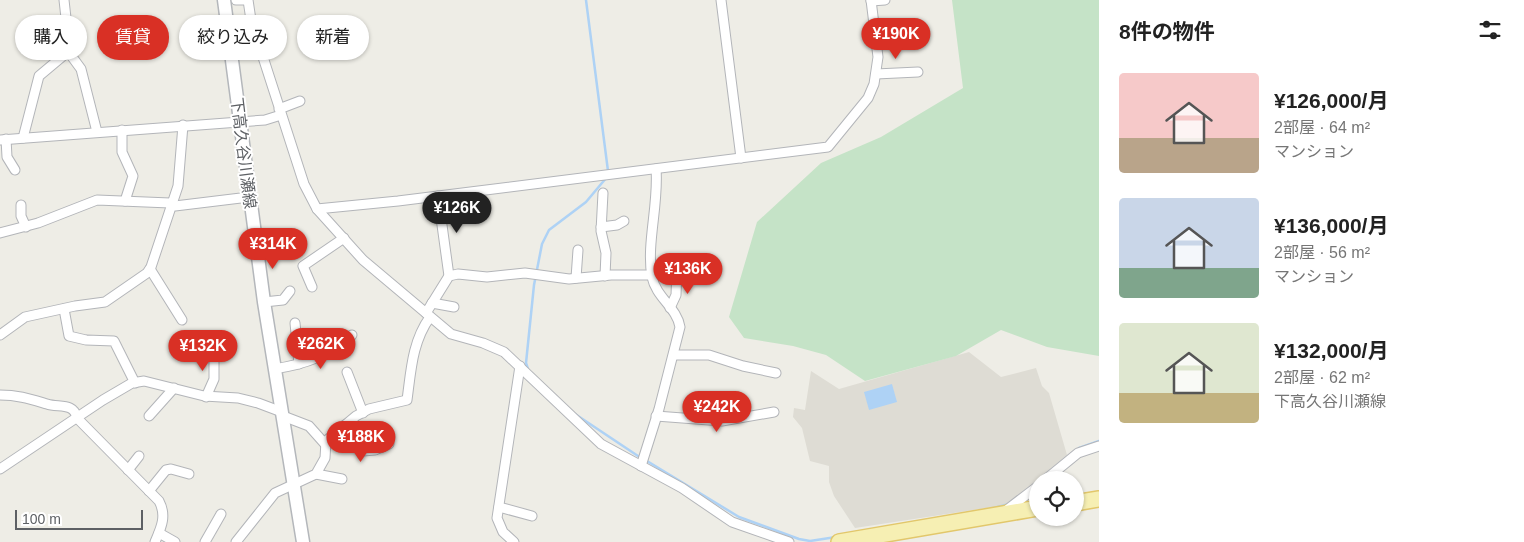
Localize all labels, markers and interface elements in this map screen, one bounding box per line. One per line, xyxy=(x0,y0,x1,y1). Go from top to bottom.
chip: 購入 xyxy=(15,15,87,60)
chip: 賃貸 xyxy=(97,15,169,60)
chip: 絞り込み xyxy=(179,15,287,60)
chip: 新着 xyxy=(297,15,369,60)
icon: filters xyxy=(1476,16,1504,44)
pin: ¥190K xyxy=(861,18,931,60)
text: 8件の物件 xyxy=(1119,20,1215,43)
text: ¥190K xyxy=(872,25,920,42)
text: ¥126,000/月 xyxy=(1274,89,1388,112)
icon: home xyxy=(1159,93,1219,153)
street label: 下高久谷川瀬線 xyxy=(228,96,259,210)
text: 2部屋 · 64 m² xyxy=(1274,119,1370,136)
text: マンション xyxy=(1274,143,1354,160)
pin: ¥126K xyxy=(422,192,492,234)
text: ¥126K xyxy=(433,199,481,216)
text: ¥136,000/月 xyxy=(1274,214,1388,237)
icon: home xyxy=(1159,218,1219,278)
pin: ¥314K xyxy=(238,228,308,270)
text: ¥314K xyxy=(249,235,297,252)
text: 2部屋 · 56 m² xyxy=(1274,244,1370,261)
pin: ¥136K xyxy=(653,252,723,295)
text: ¥136K xyxy=(664,260,712,277)
text: マンション xyxy=(1274,268,1354,285)
pin: ¥262K xyxy=(286,328,356,370)
pin: ¥132K xyxy=(168,330,238,372)
text: ¥262K xyxy=(297,335,345,352)
text: ¥132K xyxy=(179,337,227,354)
text: ¥132,000/月 xyxy=(1274,339,1388,362)
icon: home xyxy=(1159,343,1219,403)
text: 2部屋 · 62 m² xyxy=(1274,369,1370,386)
pin: ¥242K xyxy=(682,390,752,433)
text: 下高久谷川瀬線 xyxy=(1274,393,1386,410)
text: ¥242K xyxy=(693,398,741,415)
pin: ¥188K xyxy=(326,420,396,463)
text: ¥188K xyxy=(337,428,385,445)
map controls xyxy=(1029,471,1084,526)
button: locate xyxy=(1029,471,1084,526)
scale bar xyxy=(15,507,142,530)
text: 100 m xyxy=(22,511,61,527)

